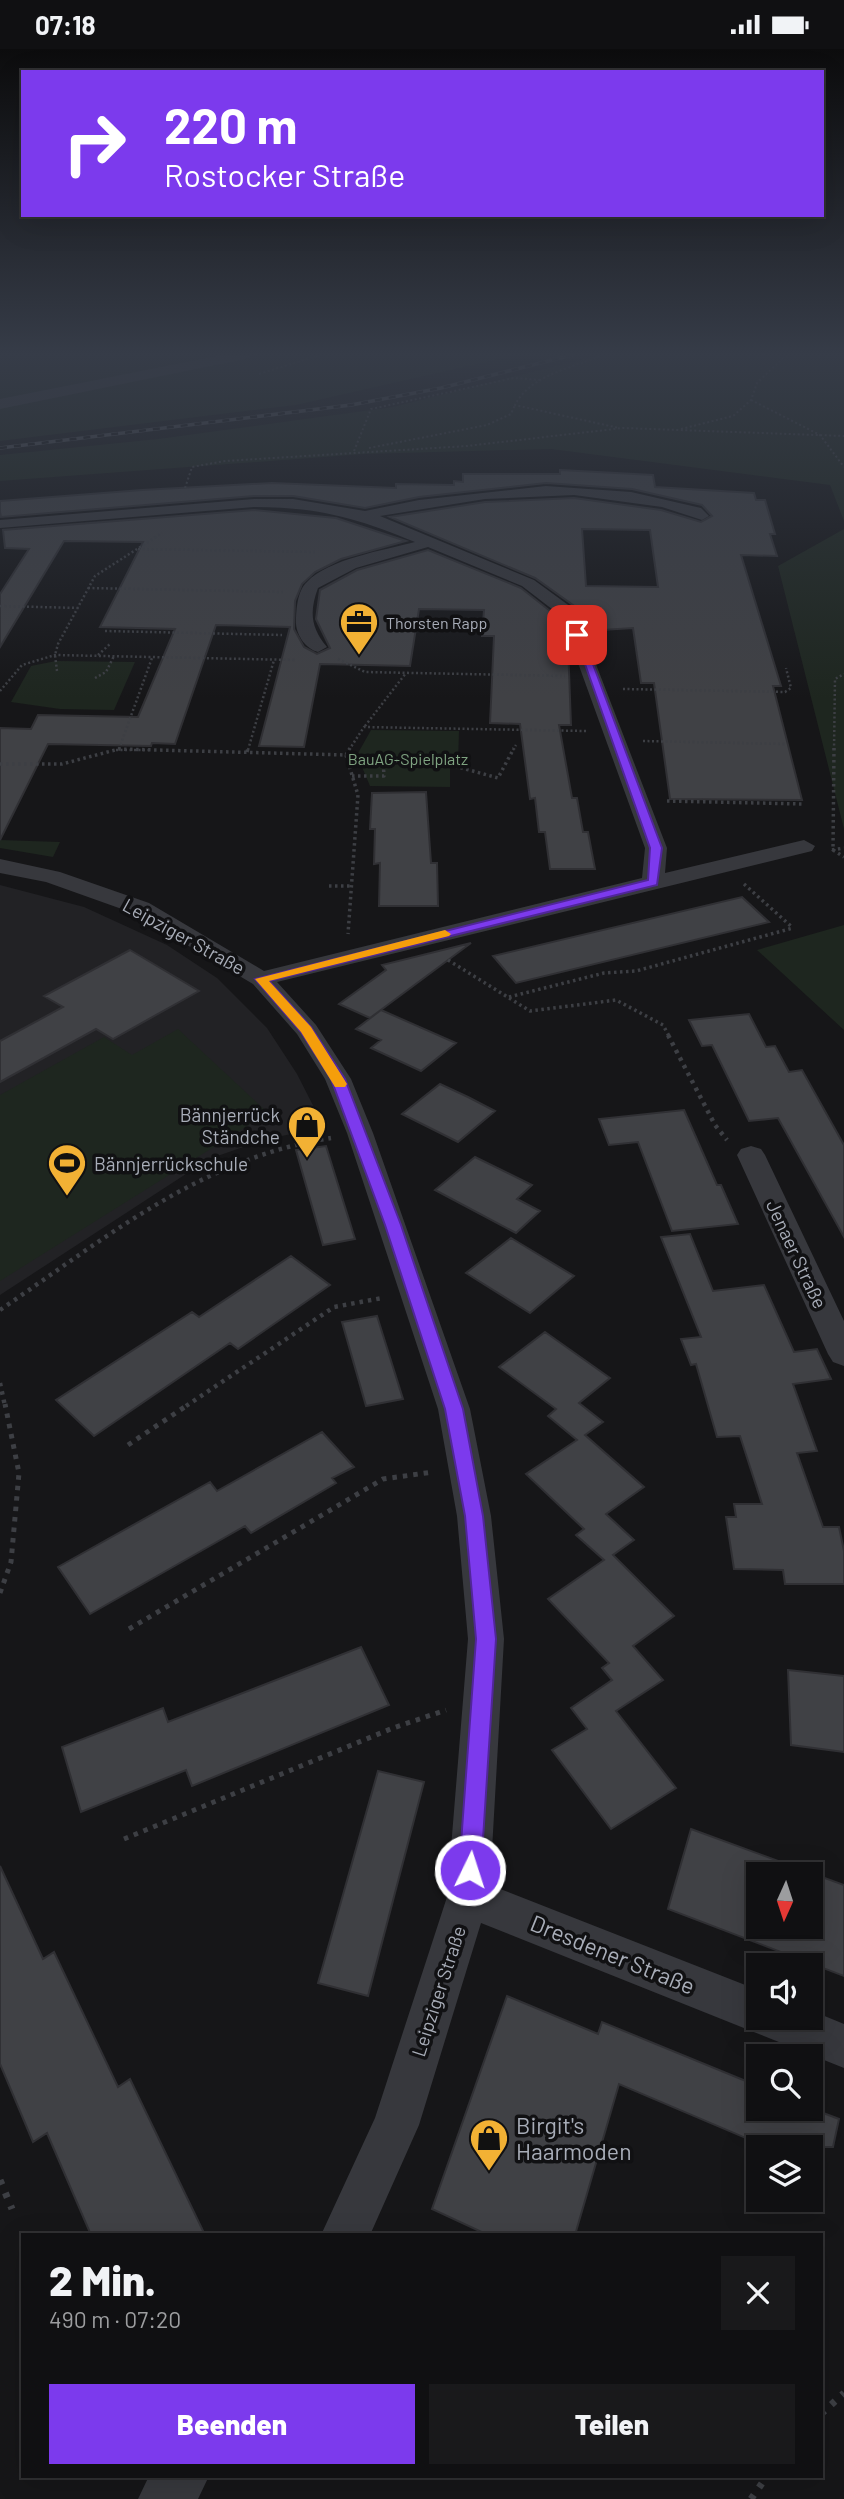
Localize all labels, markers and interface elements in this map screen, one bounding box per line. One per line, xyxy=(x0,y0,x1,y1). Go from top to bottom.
text: 07:18 xyxy=(35,9,95,40)
text: 220 m xyxy=(164,95,298,154)
icon: right xyxy=(49,98,140,189)
text: Rostocker Straße xyxy=(164,155,405,193)
office icon: Thorsten Rapp xyxy=(338,601,380,656)
pin xyxy=(547,605,607,665)
place label: Thorsten Rapp xyxy=(386,613,487,632)
icon: arrive xyxy=(558,616,596,654)
park label: BauAG-Spielplatz xyxy=(348,749,468,768)
street label: Leipziger Straße xyxy=(119,893,249,979)
place label: Bännjerrück Ständche xyxy=(180,1103,280,1148)
shop icon: Bännjerrück Ständche xyxy=(286,1104,328,1159)
sports icon: Bännjerrückschule xyxy=(46,1142,88,1197)
place label: Bännjerrückschule xyxy=(94,1152,248,1175)
street label: Jenaer Straße xyxy=(762,1196,832,1312)
position arrow xyxy=(433,1833,507,1907)
north arrow xyxy=(746,1862,822,1939)
map controls xyxy=(746,1862,823,2212)
street label: Dresdener Straße xyxy=(527,1908,699,2000)
street label: Leipziger Straße xyxy=(406,1923,470,2059)
button: sound xyxy=(746,1953,823,2030)
button: search xyxy=(746,2044,823,2121)
place label: Birgit's Haarmoden xyxy=(516,2111,632,2165)
shop icon: Birgit's Haarmoden xyxy=(468,2117,510,2172)
button: layers xyxy=(746,2135,823,2212)
text: 2 Min. xyxy=(49,2254,156,2304)
button: close xyxy=(721,2256,795,2330)
text: 490 m · 07:20 xyxy=(49,2305,181,2333)
button: Beenden xyxy=(49,2384,415,2464)
button: Teilen xyxy=(429,2384,795,2464)

